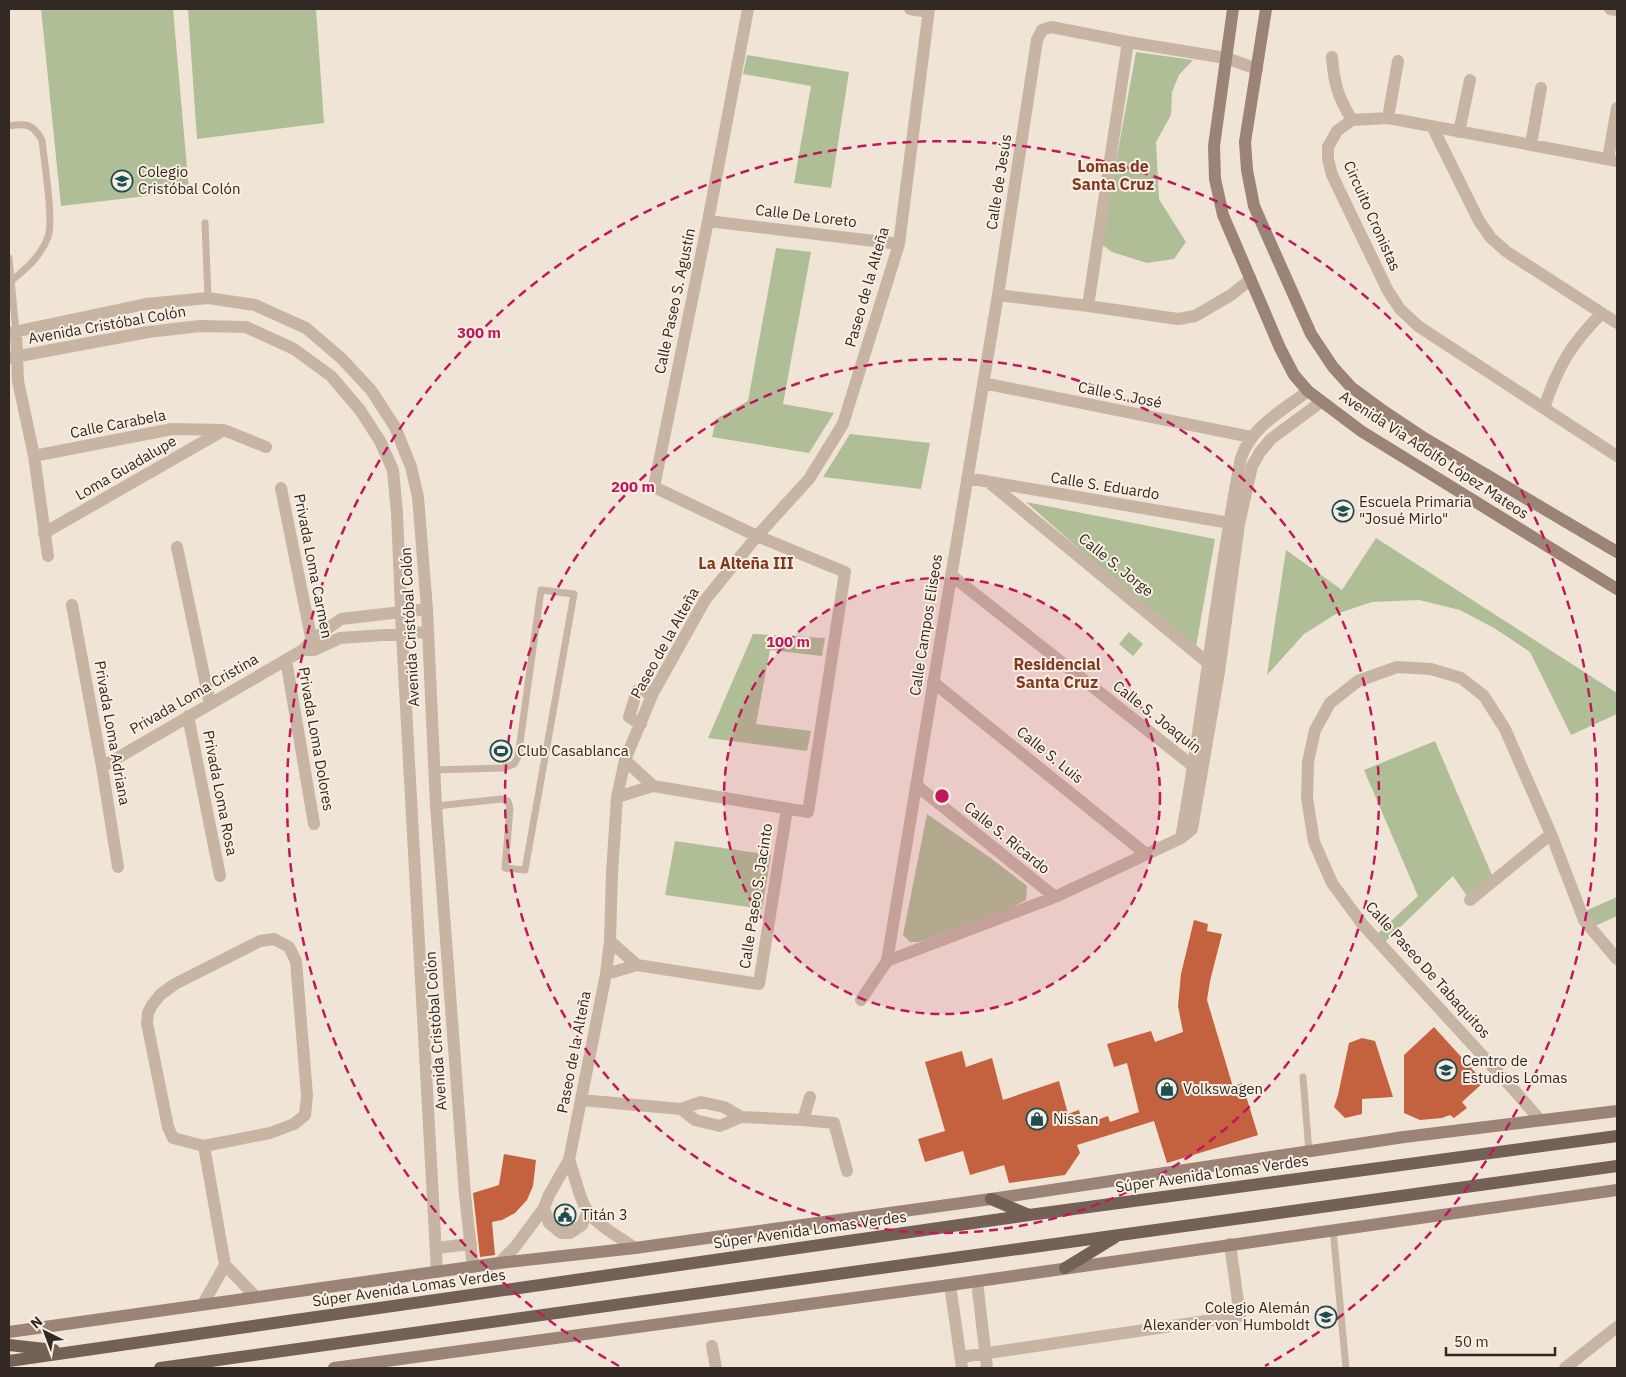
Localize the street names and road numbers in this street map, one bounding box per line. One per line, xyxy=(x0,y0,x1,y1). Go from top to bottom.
street label: Calle de Jesús xyxy=(982,133,1015,231)
street label: Circuito Cronistas xyxy=(1340,158,1405,274)
street label: Calle De Loreto xyxy=(754,200,858,231)
street label: Paseo de la Alteña xyxy=(840,225,893,349)
street label: Calle Paseo S. Agustín xyxy=(650,226,699,376)
street label: Avenida Cristóbal Colón xyxy=(27,301,187,348)
street label: Calle S. José xyxy=(1077,377,1164,412)
street label: Avenida Via Adolfo López Mateos xyxy=(1336,386,1532,523)
street label: Calle Carabela xyxy=(68,405,167,442)
street label: Loma Guadalupe xyxy=(72,431,180,504)
street label: Calle S. Eduardo xyxy=(1049,468,1161,503)
street label: Privada Loma Carmen xyxy=(290,492,337,640)
street label: Calle S. Jorge xyxy=(1075,529,1158,601)
street label: Avenida Cristóbal Colón xyxy=(396,547,423,707)
street label: Calle Campos Eliseos xyxy=(905,553,946,697)
street label: Paseo de la Alteña xyxy=(626,584,703,702)
street label: Privada Loma Cristina xyxy=(126,649,261,738)
street label: Privada Loma Adriana xyxy=(90,659,135,807)
street label: Privada Loma Dolores xyxy=(294,665,339,812)
street label: Calle S. Joaquín xyxy=(1109,676,1205,757)
street label: Calle S. Luis xyxy=(1013,722,1088,787)
street label: Privada Loma Rosa xyxy=(199,729,242,857)
street label: Calle S. Ricardo xyxy=(961,797,1054,878)
street label: Calle Paseo S. Jacinto xyxy=(735,822,776,970)
street label: Calle Paseo De Tabaquitos xyxy=(1362,897,1495,1042)
street label: Avenida Cristóbal Colón xyxy=(420,951,451,1111)
street label: Paseo de la Alteña xyxy=(552,989,595,1115)
street label: Súper Avenida Lomas Verdes xyxy=(1114,1151,1310,1196)
street label: Súper Avenida Lomas Verdes xyxy=(712,1207,908,1252)
street label: Súper Avenida Lomas Verdes xyxy=(311,1265,507,1310)

